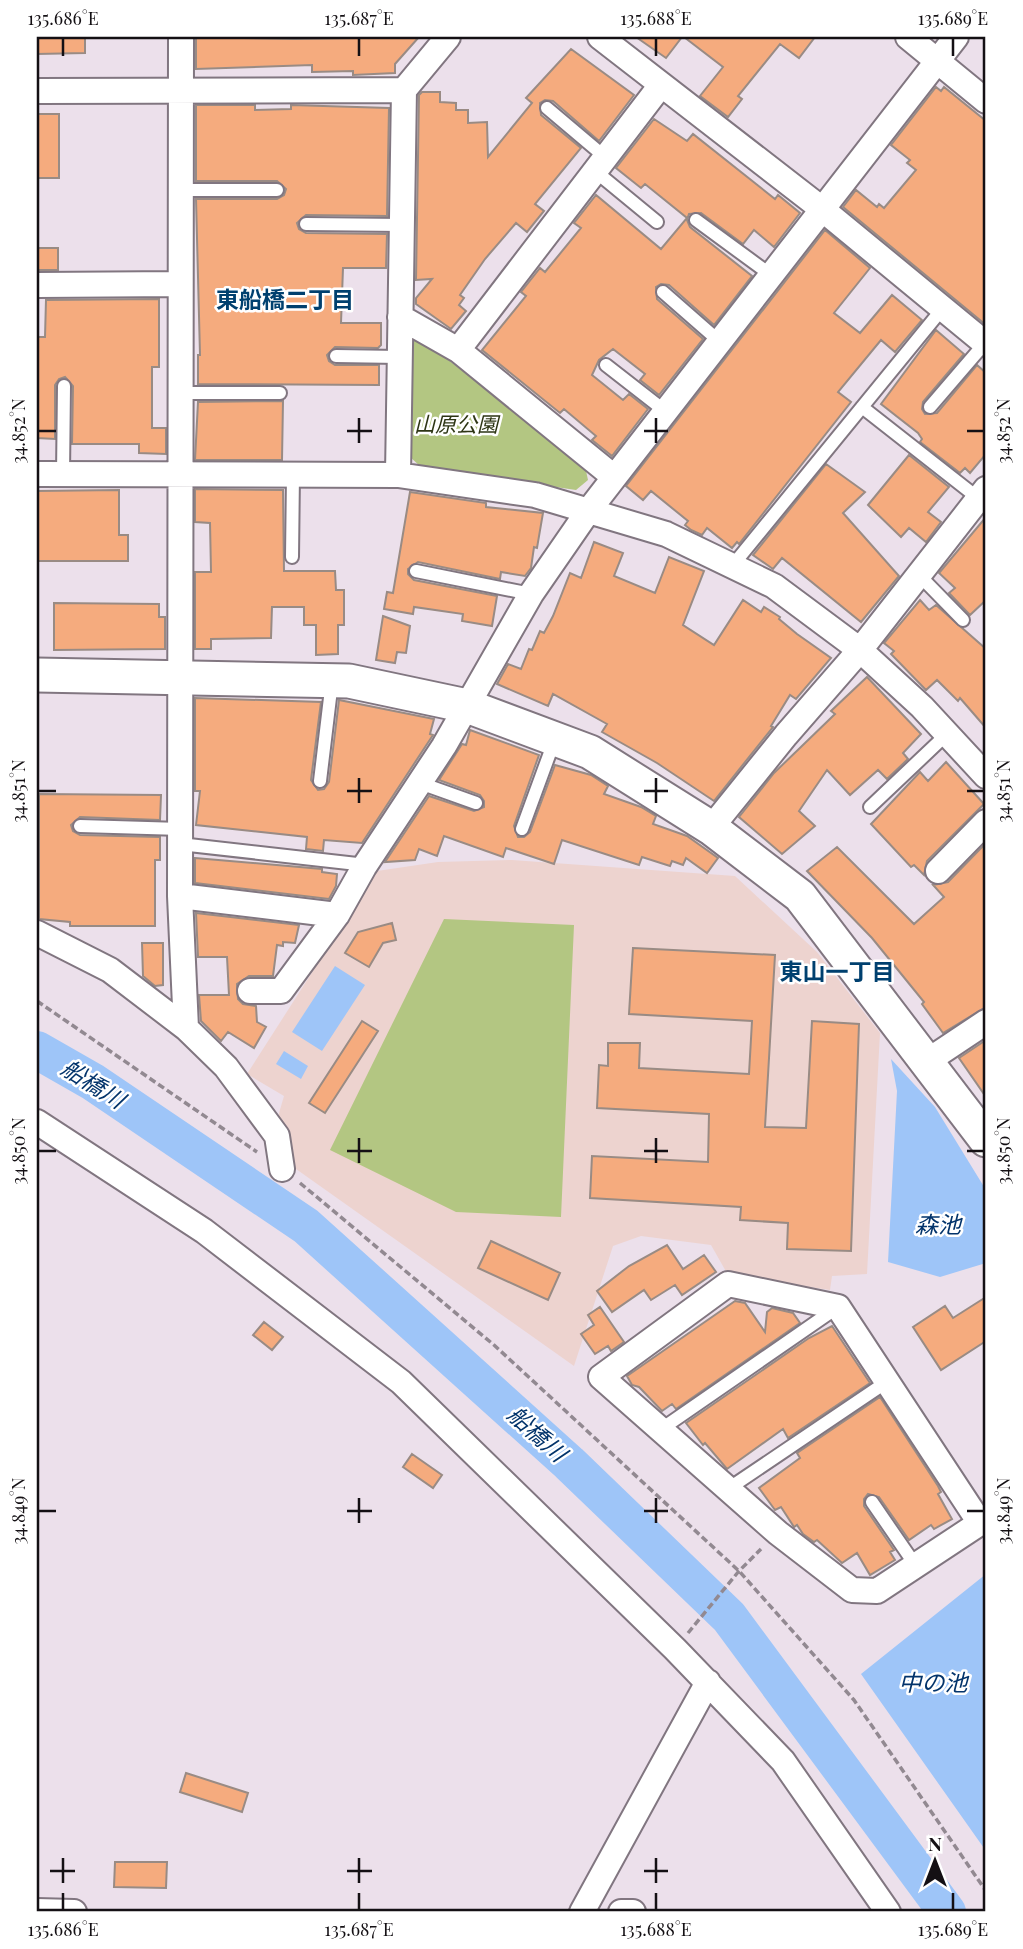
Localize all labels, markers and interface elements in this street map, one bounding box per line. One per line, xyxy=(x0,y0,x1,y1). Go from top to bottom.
text: 135.686°E xyxy=(27,6,99,30)
text: 135.687°E xyxy=(324,6,394,30)
text: 135.688°E xyxy=(620,6,692,30)
text: 135.689°E xyxy=(918,6,988,30)
district label: 東船橋二丁目 xyxy=(216,283,354,314)
text: 34.852°N xyxy=(6,398,30,464)
text: 34.852°N xyxy=(991,398,1015,464)
park label: 山原公園 xyxy=(414,409,501,437)
text: 34.851°N xyxy=(6,759,30,823)
text: 34.851°N xyxy=(991,759,1015,823)
district label: 東山一丁目 xyxy=(780,955,895,986)
water label: 船橋川 xyxy=(56,1051,134,1116)
text: 34.850°N xyxy=(6,1117,30,1185)
text: 34.850°N xyxy=(991,1117,1015,1185)
water label: 森池 xyxy=(915,1208,963,1239)
water label: 船橋川 xyxy=(502,1398,576,1469)
text: 34.849°N xyxy=(6,1477,30,1545)
text: 34.849°N xyxy=(991,1477,1015,1545)
water label: 中の池 xyxy=(899,1666,970,1697)
north arrow xyxy=(900,1826,970,1896)
text: N xyxy=(928,1830,942,1856)
text: 135.686°E xyxy=(27,1917,99,1941)
text: 135.687°E xyxy=(324,1917,394,1941)
text: 135.688°E xyxy=(620,1917,692,1941)
text: 135.689°E xyxy=(918,1917,988,1941)

